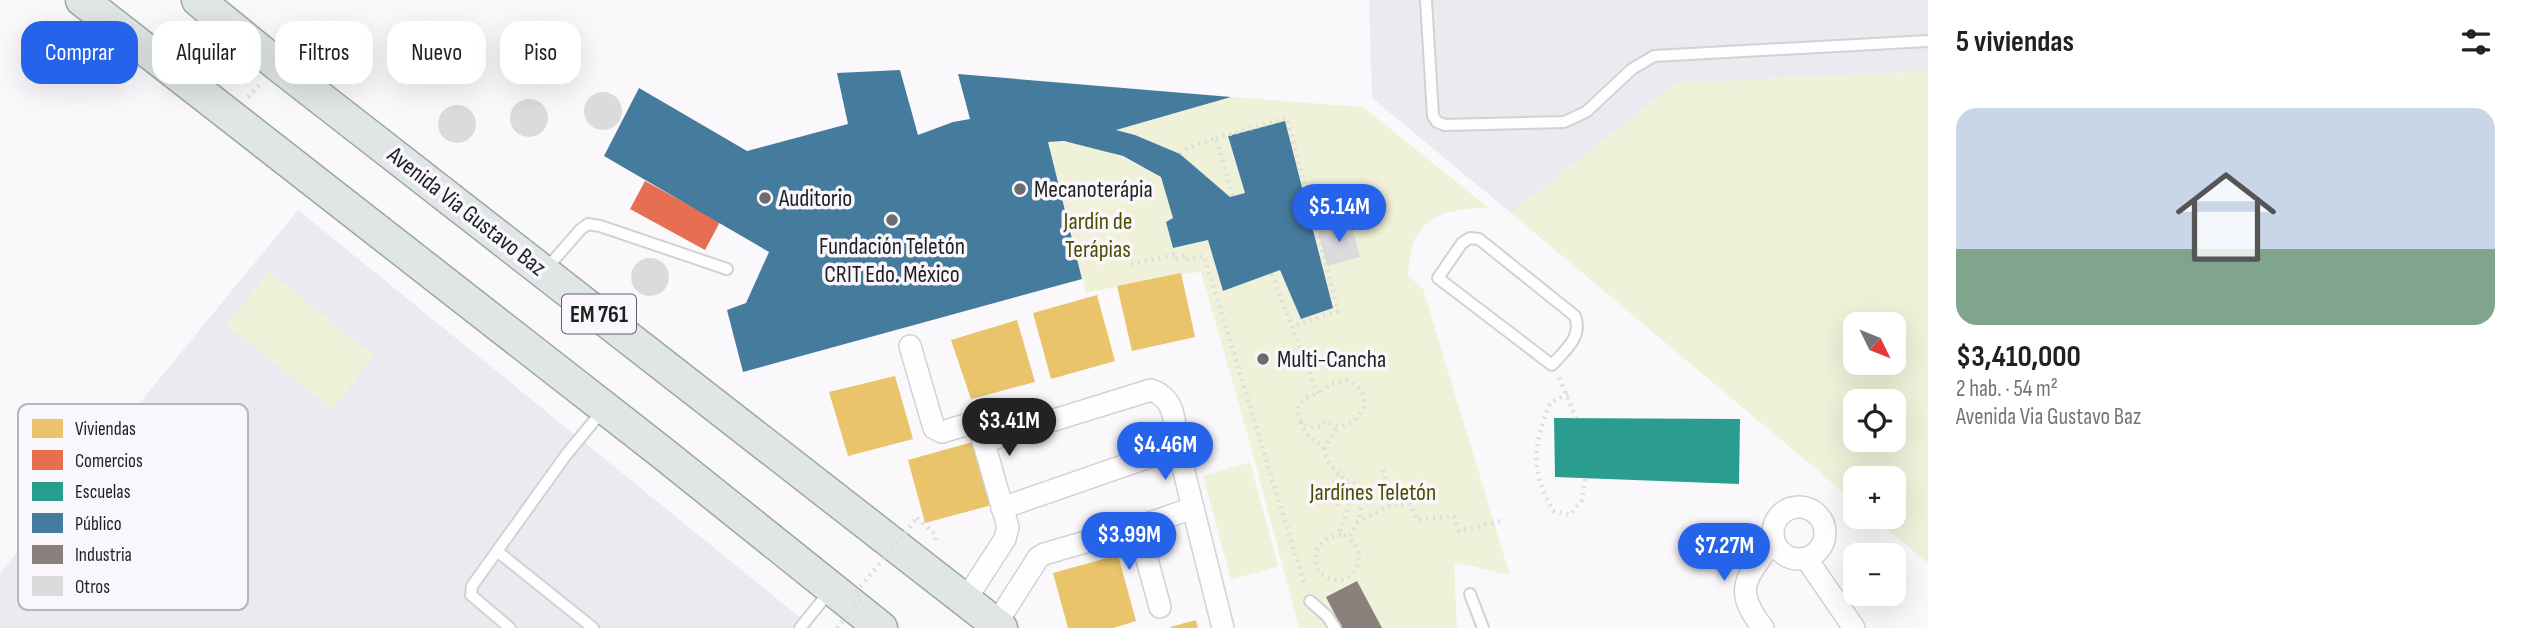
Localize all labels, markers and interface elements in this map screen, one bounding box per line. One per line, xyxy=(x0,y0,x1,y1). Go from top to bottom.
chip: Comprar xyxy=(21,21,138,84)
chip: Alquilar xyxy=(152,21,261,84)
chip: Filtros xyxy=(275,21,373,84)
chip: Nuevo xyxy=(387,21,486,84)
chip: Piso xyxy=(500,21,581,84)
icon: filters xyxy=(2457,23,2495,61)
text: 5 viviendas xyxy=(1956,24,2074,60)
street label: Avenida Via Gustavo Baz xyxy=(381,140,552,283)
icon: home xyxy=(2163,154,2289,280)
place label: Mecanoterápia xyxy=(1034,175,1153,204)
marker: Mecanoterápia xyxy=(1012,181,1028,197)
place label: Auditorio xyxy=(778,184,852,213)
pin: $5.14M xyxy=(1282,184,1396,244)
marker: Auditorio xyxy=(757,190,773,206)
text: $5.14M xyxy=(1308,193,1370,221)
park label: Jardín de Terápias xyxy=(1063,207,1132,264)
marker: Fundación Teletón CRIT Edo. México xyxy=(884,212,900,228)
place label: Fundación Teletón CRIT Edo. México xyxy=(819,232,965,289)
road number: EM 761 xyxy=(562,294,636,334)
north arrow xyxy=(1843,312,1906,374)
map controls xyxy=(1843,312,1906,606)
text: $3,410,000 xyxy=(1956,339,2081,375)
place label: Multi-Cancha xyxy=(1277,345,1386,374)
marker: Multi-Cancha xyxy=(1255,351,1271,367)
text: 2 hab. · 54 m² xyxy=(1956,375,2058,403)
button: locate xyxy=(1843,389,1906,452)
pin: $3.41M xyxy=(952,398,1066,458)
text: Avenida Via Gustavo Baz xyxy=(1956,403,2141,431)
legend xyxy=(18,404,248,610)
text: $3.41M xyxy=(978,407,1040,435)
text: Viviendas xyxy=(75,418,136,441)
pin: $4.46M xyxy=(1108,422,1222,482)
text: $4.46M xyxy=(1133,431,1197,459)
text: Comercios xyxy=(75,450,143,473)
button: + xyxy=(1843,466,1906,529)
park label: Jardínes Teletón xyxy=(1309,478,1436,507)
text: Escuelas xyxy=(75,481,131,504)
pin: $3.99M xyxy=(1072,512,1186,572)
text: Público xyxy=(75,513,122,536)
text: $3.99M xyxy=(1097,521,1161,549)
pin: $7.27M xyxy=(1667,524,1781,583)
text: $7.27M xyxy=(1694,532,1754,560)
button: − xyxy=(1843,543,1906,606)
text: Industria xyxy=(75,544,132,567)
text: Otros xyxy=(75,576,110,599)

